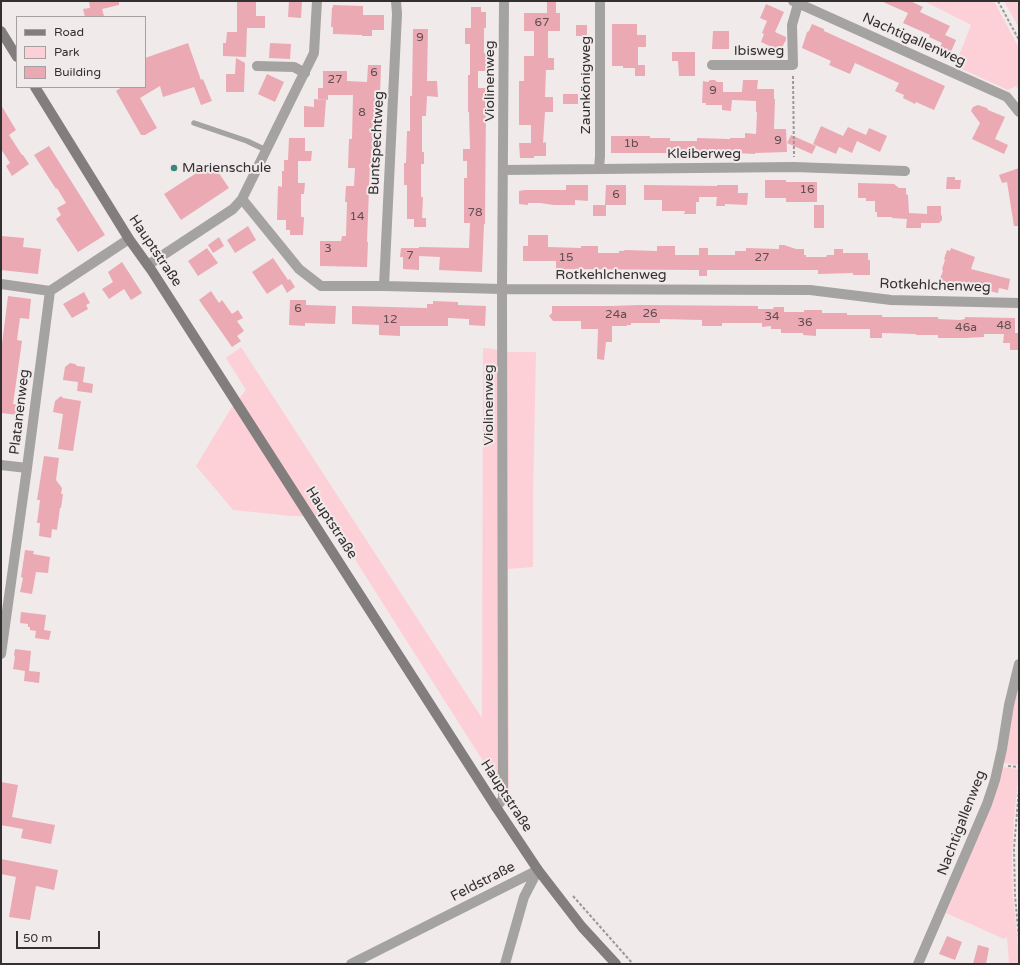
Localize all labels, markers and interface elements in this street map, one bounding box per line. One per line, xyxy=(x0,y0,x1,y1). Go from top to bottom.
street label: Nachtigallenweg xyxy=(860,10,968,70)
legend xyxy=(16,16,146,88)
house number: 67 xyxy=(534,16,550,30)
text: Road xyxy=(54,25,84,39)
house number: 9 xyxy=(416,31,424,45)
street label: Zaunkönigweg xyxy=(578,36,594,134)
street label: Violinenweg xyxy=(482,40,498,122)
street label: Ibisweg xyxy=(734,43,784,59)
text: Park xyxy=(54,45,80,59)
text: Building xyxy=(54,65,101,79)
house number: 6 xyxy=(370,66,378,80)
house number: 27 xyxy=(327,73,343,87)
house number: 9 xyxy=(709,84,717,98)
street label: Buntspechtweg xyxy=(366,91,388,195)
house number: 8 xyxy=(358,106,366,120)
house number: 9 xyxy=(774,134,782,148)
house number: 1b xyxy=(623,137,639,151)
street label: Kleiberweg xyxy=(667,146,741,162)
place label: Marienschule xyxy=(182,160,271,176)
marker: Marienschule xyxy=(169,163,179,173)
house number: 16 xyxy=(799,183,815,197)
house number: 6 xyxy=(612,188,620,202)
house number: 78 xyxy=(467,206,483,220)
house number: 14 xyxy=(349,210,365,224)
street label: Hauptstraße xyxy=(125,212,185,290)
house number: 3 xyxy=(324,242,332,256)
house number: 7 xyxy=(406,249,414,263)
house number: 15 xyxy=(558,251,574,265)
house number: 27 xyxy=(754,251,770,265)
street label: Rotkehlchenweg xyxy=(555,267,667,283)
street label: Rotkehlchenweg xyxy=(879,276,991,296)
house number: 6 xyxy=(294,302,302,316)
house number: 26 xyxy=(642,307,658,321)
house number: 24a xyxy=(605,308,627,322)
house number: 34 xyxy=(764,310,780,324)
house number: 12 xyxy=(382,313,398,327)
house number: 36 xyxy=(797,316,813,330)
house number: 48 xyxy=(996,319,1012,333)
house number: 46a xyxy=(955,321,977,335)
street label: Violinenweg xyxy=(481,364,497,446)
street label: Platanenweg xyxy=(6,368,34,456)
street label: Hauptstraße xyxy=(301,484,361,562)
street label: Hauptstraße xyxy=(476,757,536,835)
street label: Nachtigallenweg xyxy=(934,768,990,878)
street label: Feldstraße xyxy=(448,859,518,905)
scale bar xyxy=(18,923,102,949)
text: 50 m xyxy=(23,931,52,945)

